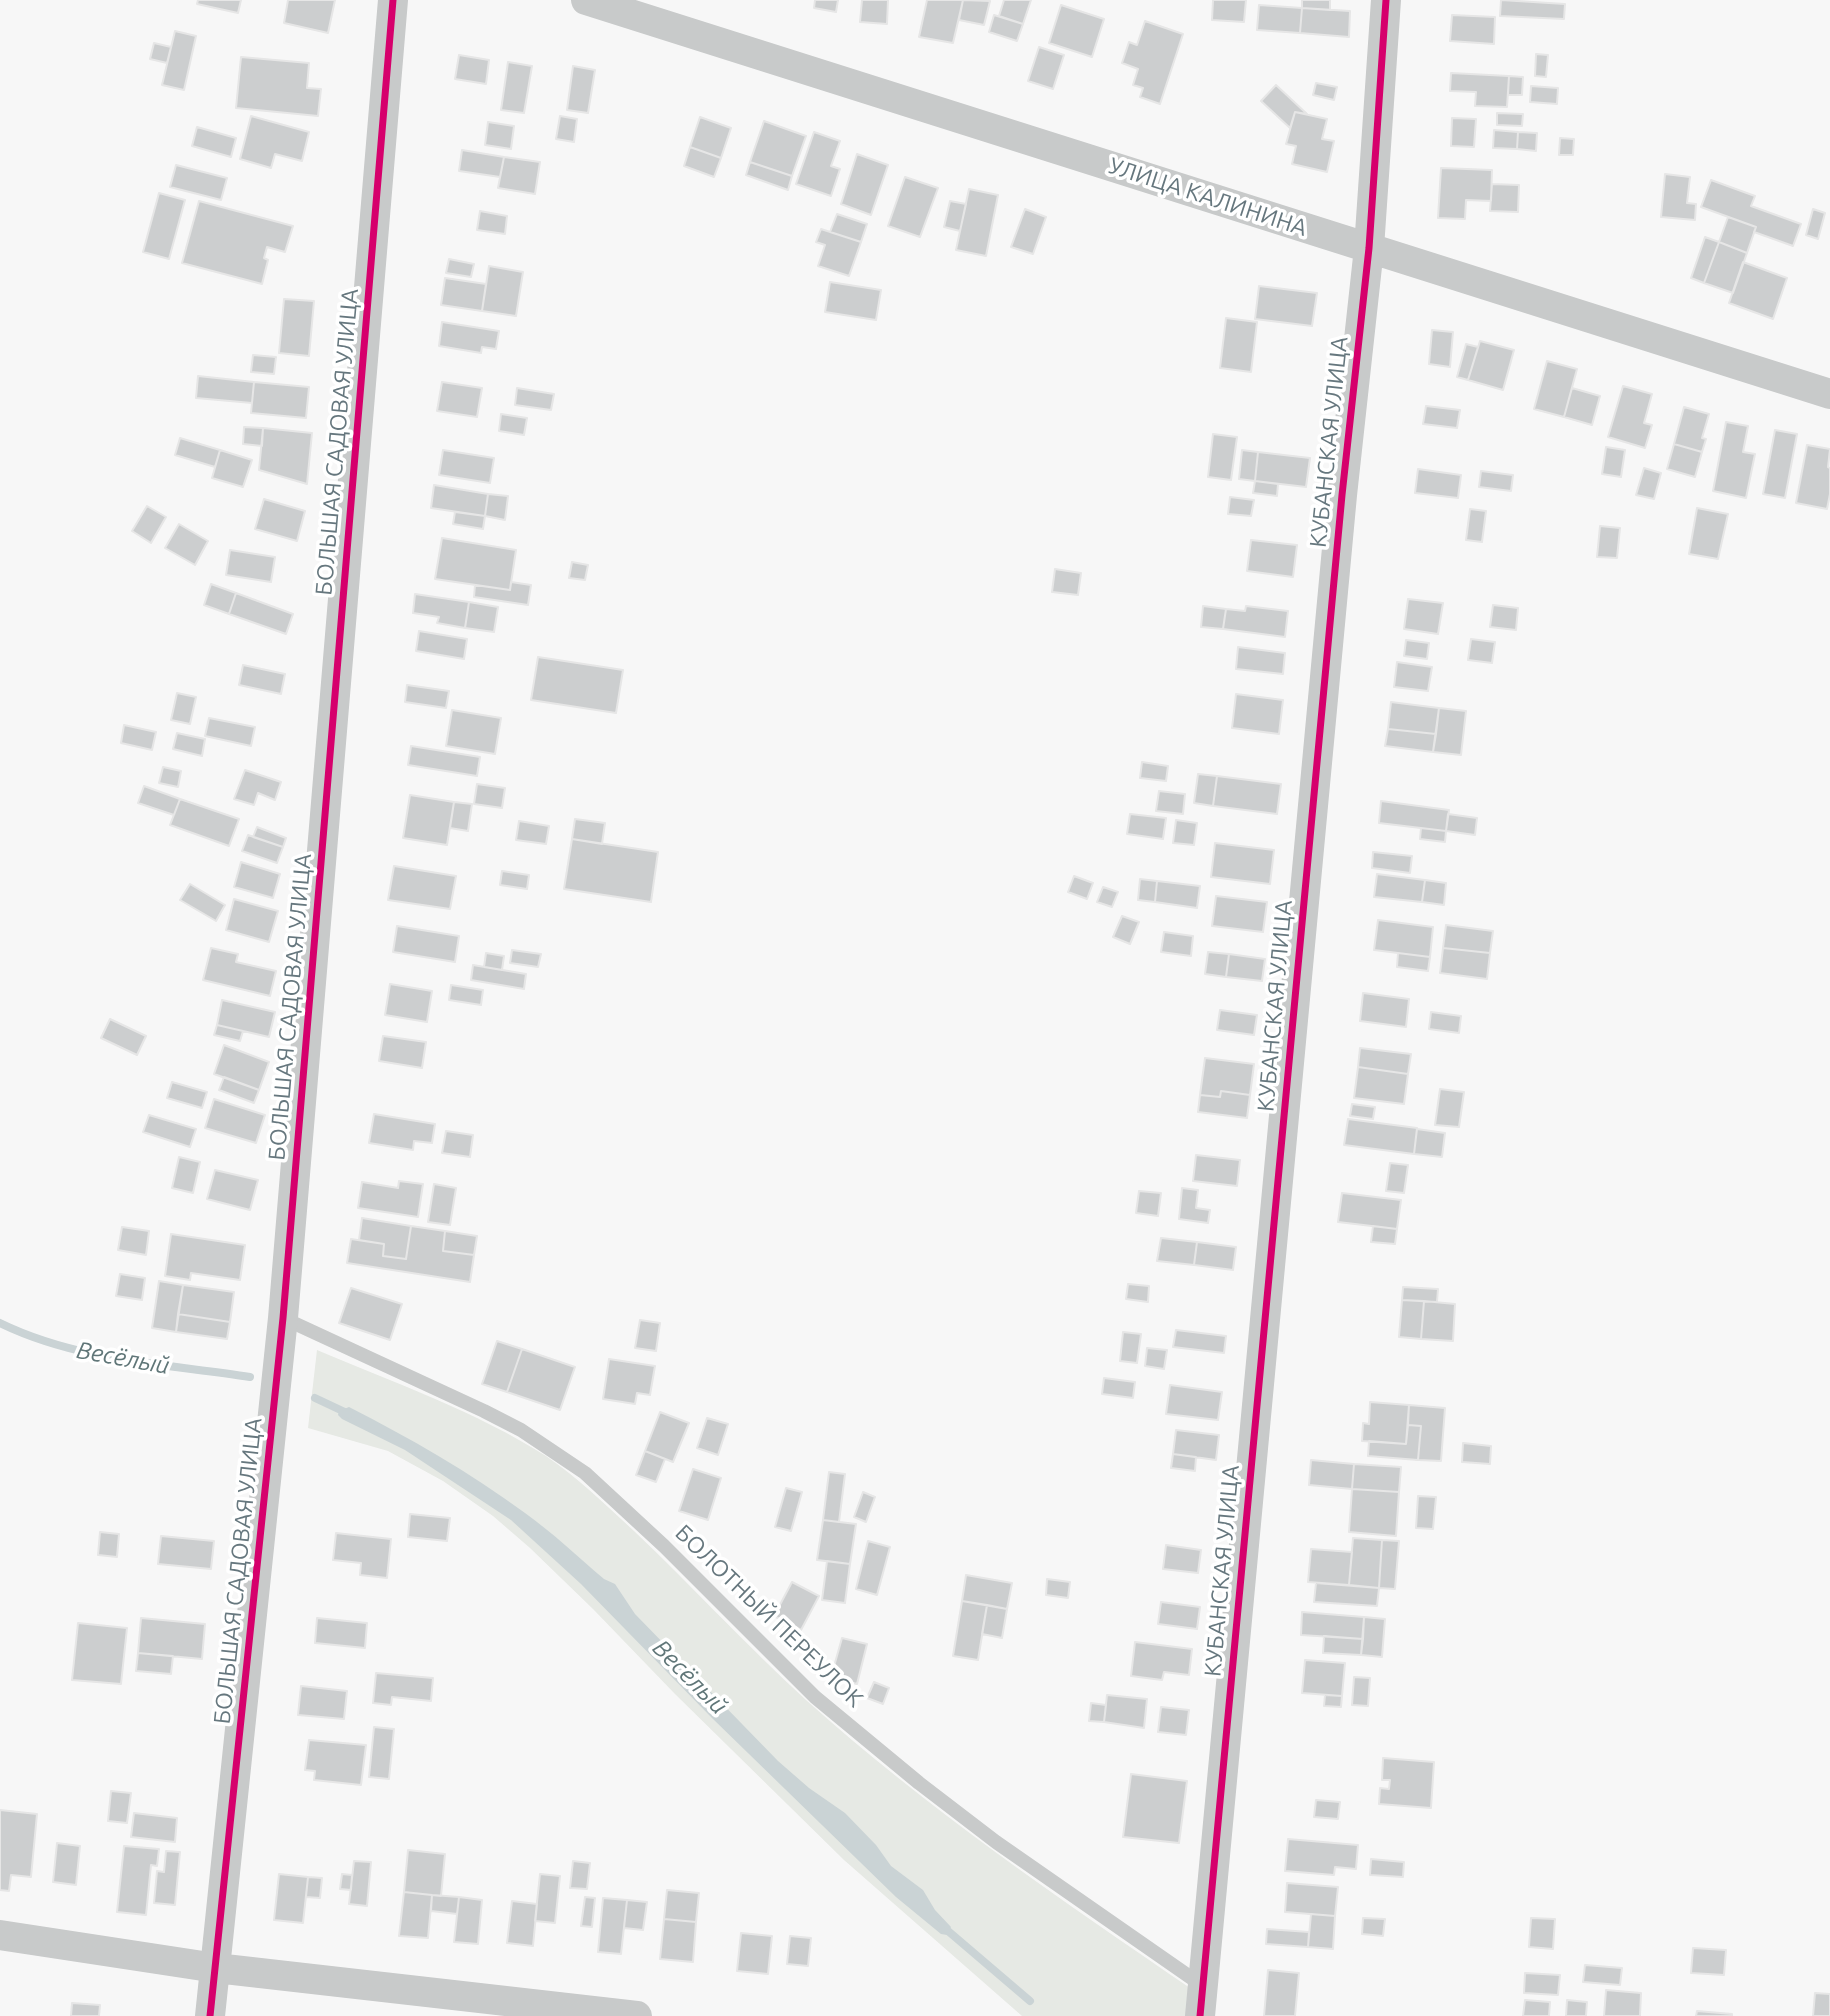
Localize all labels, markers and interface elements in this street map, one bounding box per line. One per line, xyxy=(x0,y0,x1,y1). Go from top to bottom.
street label: УЛИЦА КАЛИНИНА xyxy=(1105,152,1311,242)
street label: БОЛЬШАЯ САДОВАЯ УЛИЦА xyxy=(310,287,364,597)
street label: КУБАНСКАЯ УЛИЦА xyxy=(1304,335,1354,549)
street label: БОЛЬШАЯ САДОВАЯ УЛИЦА xyxy=(263,852,317,1162)
street label: КУБАНСКАЯ УЛИЦА xyxy=(1252,899,1298,1113)
water label: Весёлый xyxy=(74,1336,172,1380)
street label: БОЛЬШАЯ САДОВАЯ УЛИЦА xyxy=(208,1417,268,1725)
street label: КУБАНСКАЯ УЛИЦА xyxy=(1199,1464,1245,1678)
street label: БОЛОТНЫЙ ПЕРЕУЛОК xyxy=(669,1519,869,1713)
water label: Весёлый xyxy=(647,1634,733,1720)

